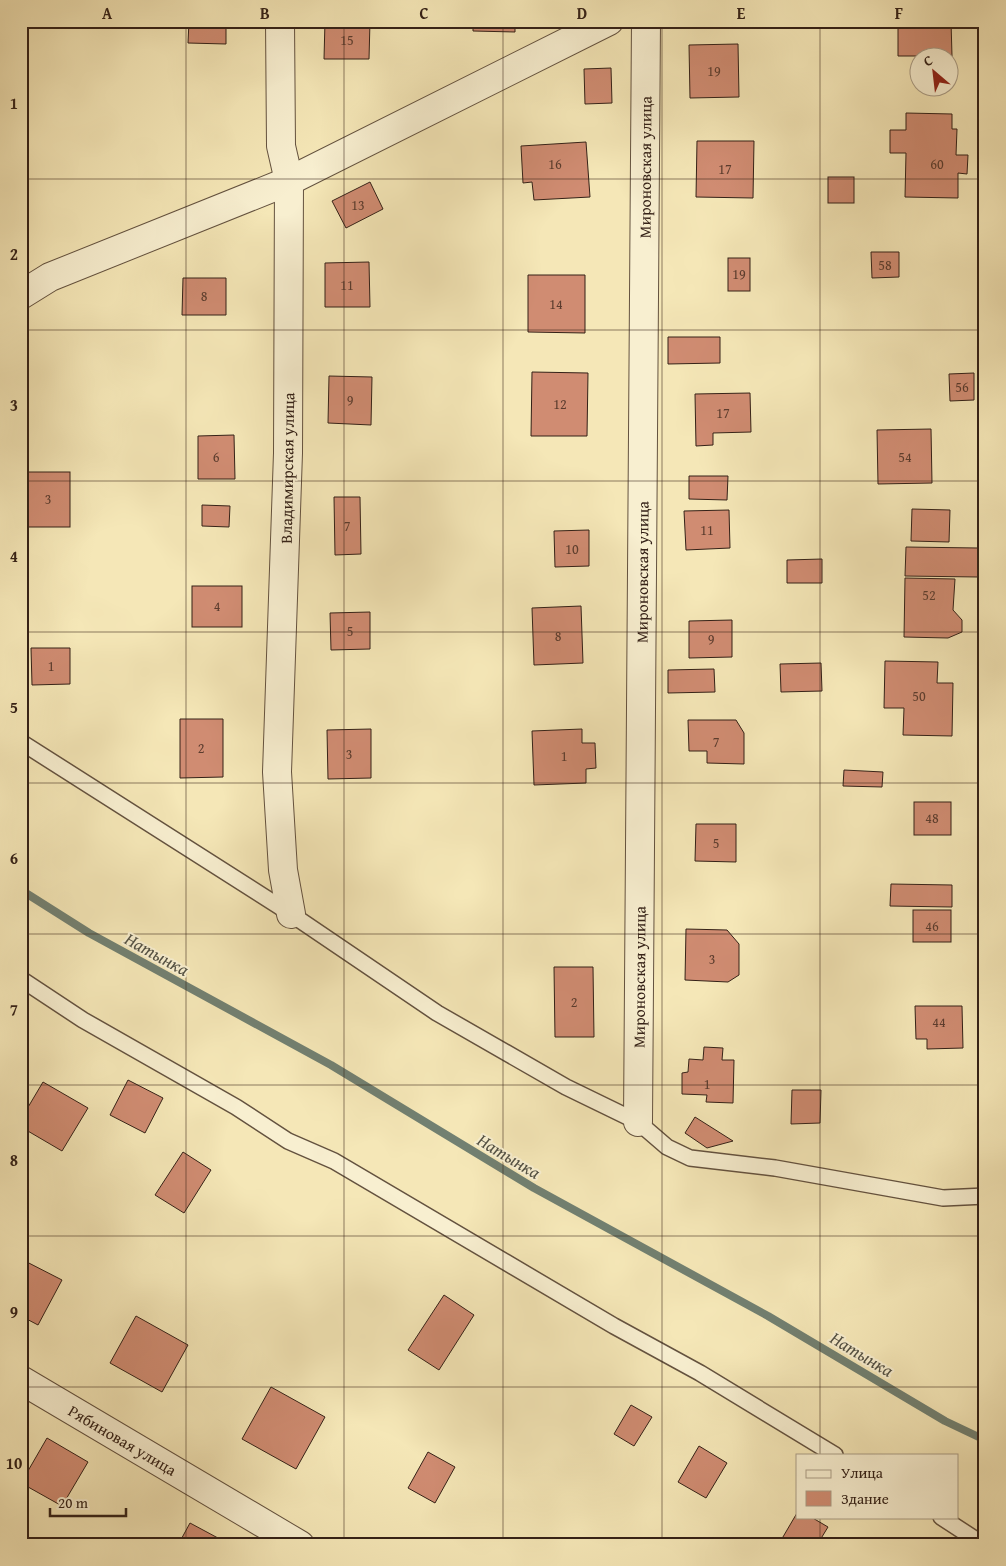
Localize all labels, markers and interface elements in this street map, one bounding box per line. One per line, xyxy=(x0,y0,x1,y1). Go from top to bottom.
text: A xyxy=(102,1,113,25)
text: B xyxy=(260,1,270,25)
text: C xyxy=(419,1,429,25)
text: D xyxy=(577,1,587,25)
text: E xyxy=(737,1,746,25)
text: F xyxy=(895,1,903,25)
house number: 15 xyxy=(340,30,354,50)
north arrow xyxy=(908,48,958,98)
text: С xyxy=(920,50,936,71)
house number: 19 xyxy=(707,61,721,81)
text: 1 xyxy=(10,91,18,115)
street label: Мироновская улица xyxy=(632,96,657,238)
house number: 16 xyxy=(548,154,562,174)
house number: 60 xyxy=(930,154,944,174)
house number: 17 xyxy=(718,159,732,179)
house number: 13 xyxy=(351,195,365,215)
text: 2 xyxy=(10,242,18,266)
house number: 58 xyxy=(878,255,892,275)
house number: 19 xyxy=(732,264,746,284)
house number: 11 xyxy=(340,275,354,295)
house number: 8 xyxy=(201,286,208,306)
house number: 14 xyxy=(549,294,563,314)
house number: 56 xyxy=(955,377,969,397)
house number: 9 xyxy=(347,390,354,410)
street label: Владимирская улица xyxy=(274,392,300,544)
text: 3 xyxy=(10,393,18,417)
house number: 12 xyxy=(553,394,567,414)
house number: 17 xyxy=(716,403,730,423)
house number: 6 xyxy=(213,447,220,467)
house number: 54 xyxy=(898,447,912,467)
house number: 3 xyxy=(45,489,51,509)
street label: Мироновская улица xyxy=(629,500,655,643)
house number: 7 xyxy=(344,516,351,536)
house number: 11 xyxy=(700,520,714,540)
house number: 10 xyxy=(565,539,579,559)
text: 4 xyxy=(10,544,18,568)
house number: 52 xyxy=(922,585,936,605)
house number: 4 xyxy=(214,596,221,616)
house number: 5 xyxy=(347,621,353,641)
house number: 8 xyxy=(555,626,562,646)
house number: 9 xyxy=(708,629,715,649)
house number: 1 xyxy=(48,656,54,676)
house number: 50 xyxy=(912,686,926,706)
text: 5 xyxy=(10,695,18,719)
house number: 7 xyxy=(713,732,720,752)
house number: 2 xyxy=(198,738,204,758)
house number: 3 xyxy=(346,744,352,764)
house number: 1 xyxy=(561,746,567,766)
house number: 48 xyxy=(925,808,939,828)
house number: 5 xyxy=(713,833,719,853)
text: 6 xyxy=(10,846,18,870)
street label: Мироновская улица xyxy=(627,905,652,1048)
house number: 46 xyxy=(925,916,939,936)
water label: Натынка xyxy=(120,925,195,983)
house number: 3 xyxy=(709,949,715,969)
house number: 2 xyxy=(571,992,577,1012)
text: 7 xyxy=(10,997,18,1021)
house number: 44 xyxy=(932,1012,946,1032)
house number: 1 xyxy=(704,1074,710,1094)
water label: Натынка xyxy=(472,1126,546,1186)
text: 8 xyxy=(10,1148,18,1172)
text: 9 xyxy=(10,1300,18,1324)
water label: Натынка xyxy=(825,1324,899,1384)
street label: Рябиновая улица xyxy=(64,1399,182,1482)
text: 10 xyxy=(6,1451,22,1475)
legend xyxy=(796,1454,958,1518)
text: Улица xyxy=(841,1462,884,1483)
scale bar xyxy=(50,1486,126,1518)
text: Здание xyxy=(841,1488,889,1509)
text: 20 m xyxy=(58,1492,89,1513)

